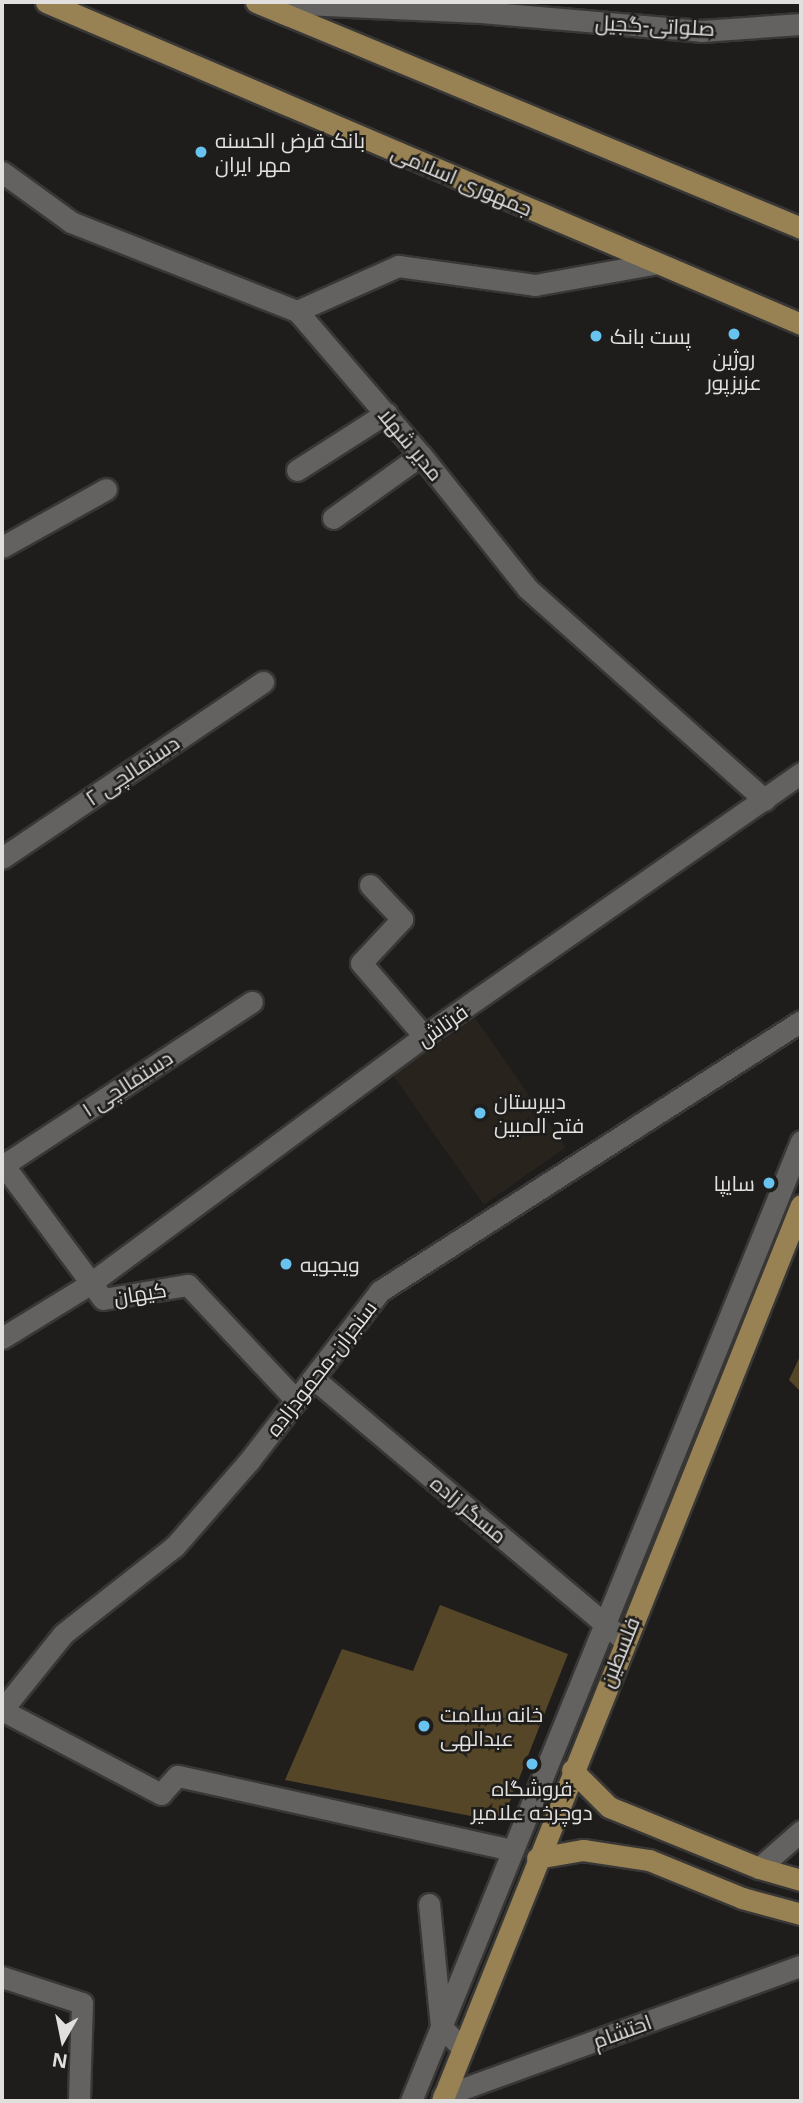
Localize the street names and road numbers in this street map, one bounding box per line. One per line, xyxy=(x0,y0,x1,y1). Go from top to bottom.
street label: صلواتی-گجیل xyxy=(594,9,716,41)
street label: جمهوری اسلامی xyxy=(388,139,536,221)
street label: مدیر شهلا xyxy=(373,402,449,486)
street label: دستمالچی ۲ xyxy=(80,729,184,811)
street label: فرتاش xyxy=(412,999,472,1051)
street label: دستمالچی ۱ xyxy=(77,1044,177,1122)
street label: کیهان xyxy=(112,1276,168,1310)
street label: سنجران-محمودزاده xyxy=(260,1295,382,1441)
street label: مسگر زاده xyxy=(426,1470,512,1548)
street label: فلسطین xyxy=(593,1613,645,1691)
street label: احتشام xyxy=(589,2009,655,2053)

